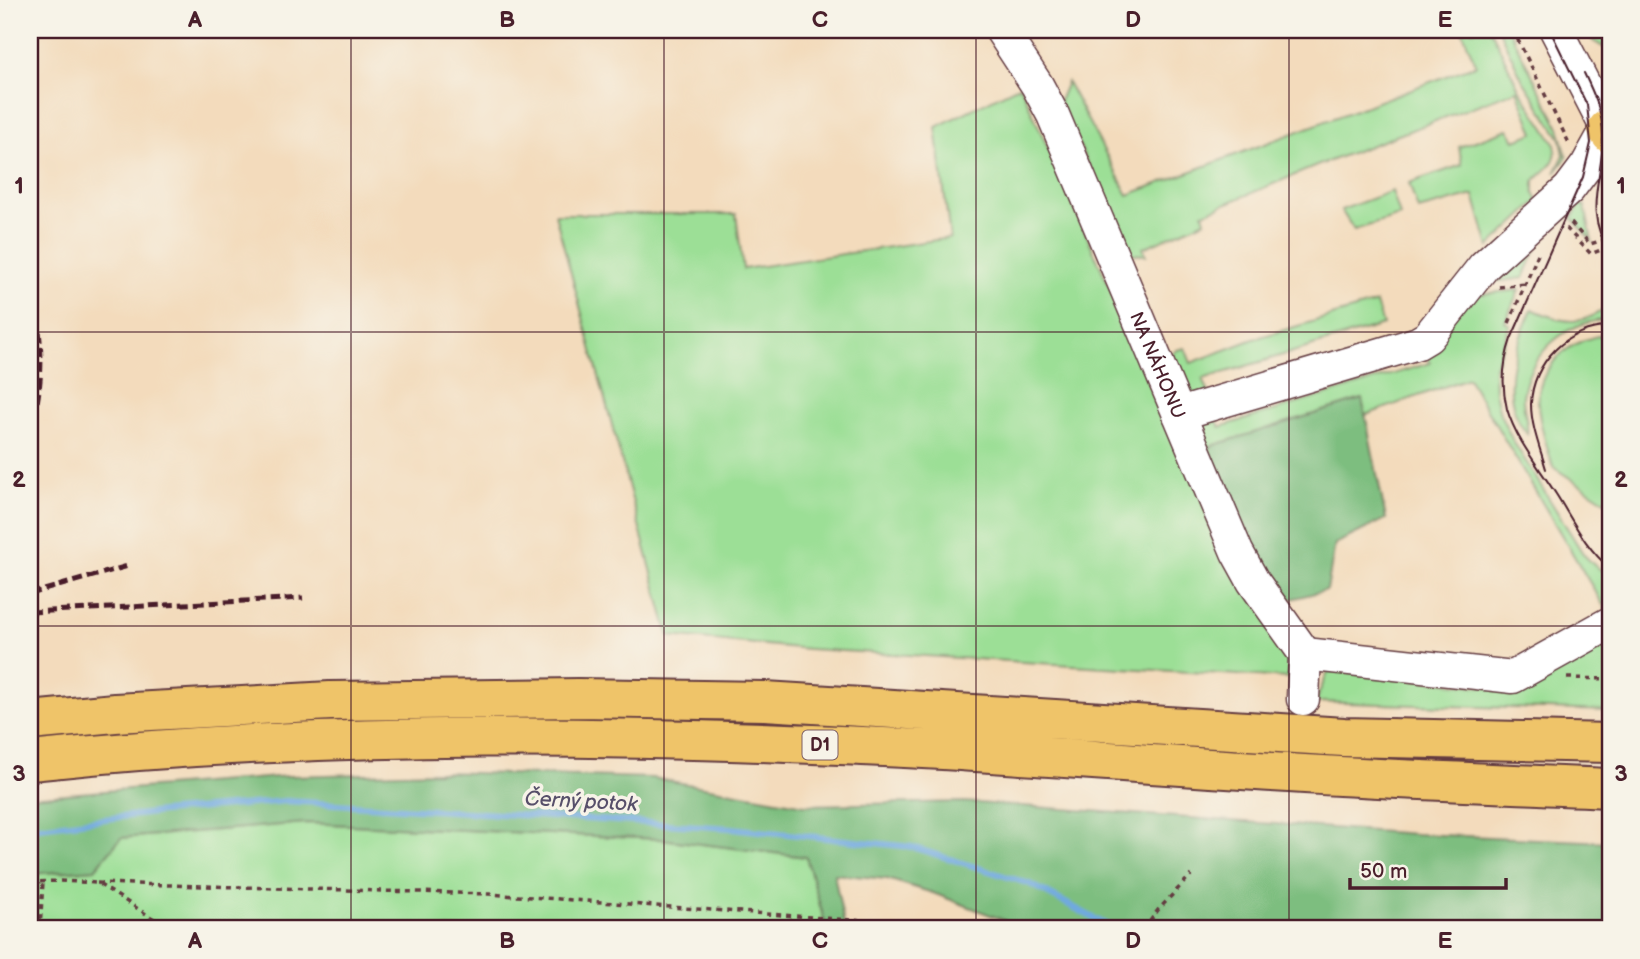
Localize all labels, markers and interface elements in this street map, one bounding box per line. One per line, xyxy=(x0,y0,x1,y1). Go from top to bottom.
text: A xyxy=(187,6,203,34)
text: B xyxy=(499,6,515,34)
text: C xyxy=(812,6,828,34)
text: D xyxy=(1125,6,1141,34)
text: E xyxy=(1438,6,1453,34)
text: 1 xyxy=(14,172,24,200)
text: 1 xyxy=(1616,172,1626,200)
street label: NA NÁHONU xyxy=(1124,309,1190,422)
text: 2 xyxy=(12,466,26,494)
text: 2 xyxy=(1614,466,1628,494)
road number: D1 xyxy=(802,730,838,760)
text: 3 xyxy=(12,760,26,788)
text: 3 xyxy=(1614,760,1628,788)
water label: Černý potok xyxy=(524,786,639,817)
scale bar xyxy=(1350,847,1505,891)
text: 50 m xyxy=(1360,859,1407,884)
text: A xyxy=(187,927,203,955)
text: B xyxy=(499,927,515,955)
text: C xyxy=(812,927,828,955)
text: D xyxy=(1125,927,1141,955)
text: E xyxy=(1438,927,1453,955)

